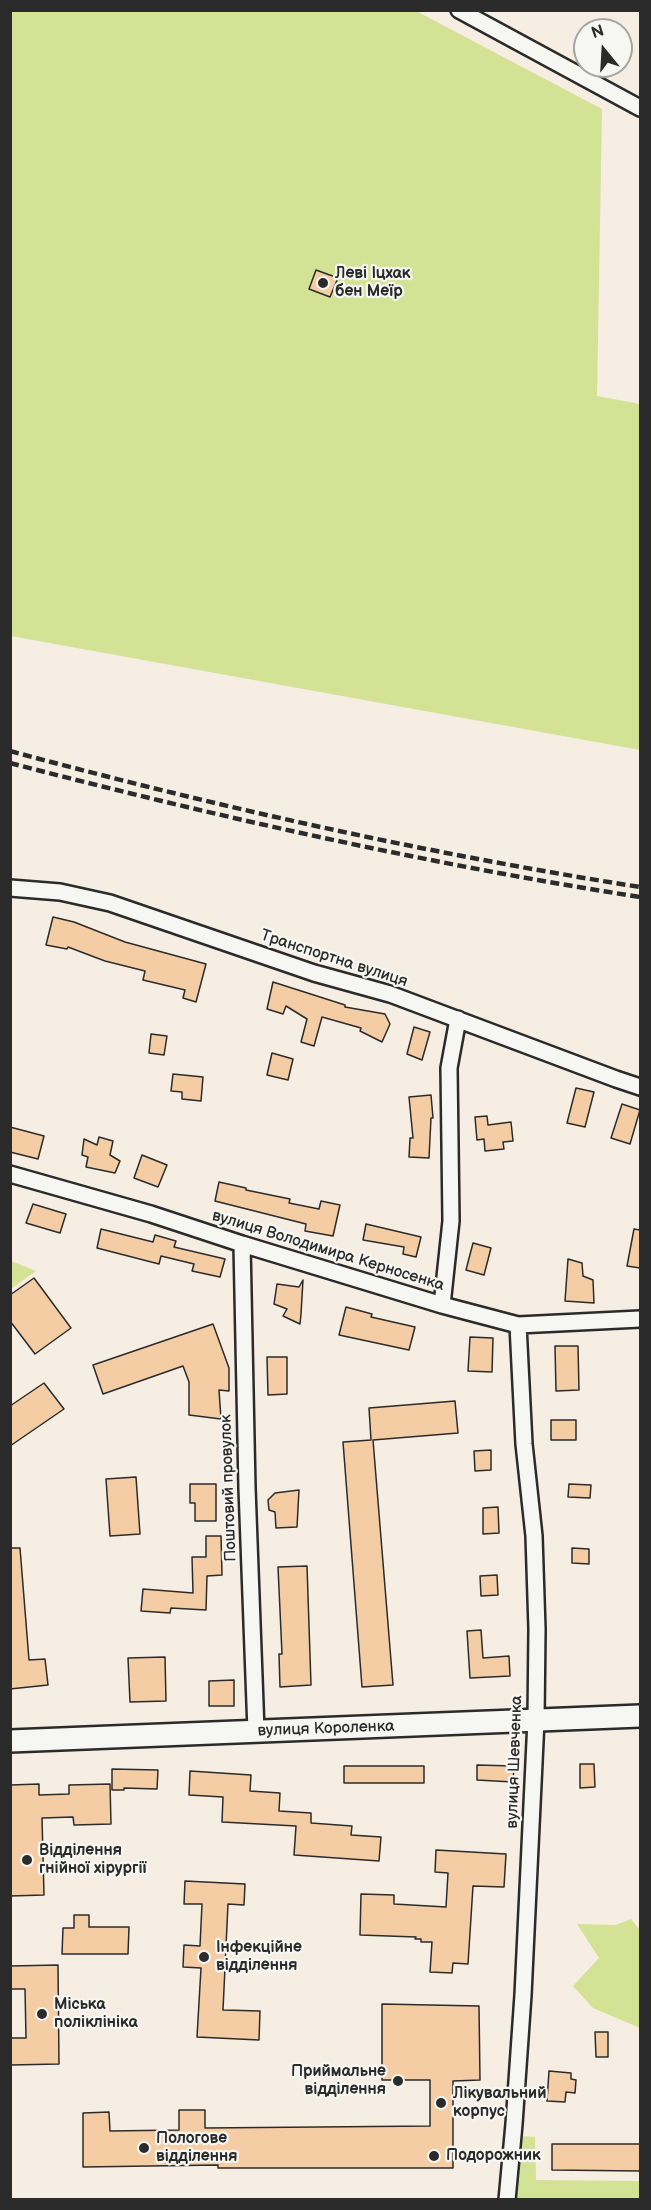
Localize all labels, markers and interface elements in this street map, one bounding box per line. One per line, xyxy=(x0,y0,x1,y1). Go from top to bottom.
north arrow xyxy=(573,18,633,78)
text: N xyxy=(589,21,607,43)
place label: Леві Іцхак бен Меїр xyxy=(335,264,411,302)
marker: Леві Іцхак бен Меїр xyxy=(316,276,330,290)
street label: Транспортна вулиця xyxy=(258,926,410,992)
street label: вулиця Володимира Керносенка xyxy=(210,1206,446,1296)
street label: Поштовий провулок xyxy=(217,1414,241,1562)
street label: вулиця Шевченка xyxy=(503,1695,527,1829)
street label: вулиця Короленка xyxy=(257,1717,395,1741)
place label: Відділення гнійної хірургії xyxy=(39,1841,146,1879)
marker: Відділення гнійної хірургії xyxy=(20,1853,34,1867)
place label: Інфекційне відділення xyxy=(216,1938,302,1976)
marker: Інфекційне відділення xyxy=(197,1950,211,1964)
place label: Міська поліклініка xyxy=(54,1995,138,2033)
marker: Міська поліклініка xyxy=(35,2007,49,2021)
place label: Приймальне відділення xyxy=(291,2062,386,2100)
marker: Приймальне відділення xyxy=(391,2074,405,2088)
place label: Лікувальний корпус xyxy=(453,2084,546,2122)
marker: Лікувальний корпус xyxy=(434,2096,448,2110)
place label: Пологове відділення xyxy=(156,2129,237,2167)
marker: Пологове відділення xyxy=(137,2141,151,2155)
place label: Подорожник xyxy=(446,2146,541,2166)
marker: Подорожник xyxy=(427,2149,441,2163)

